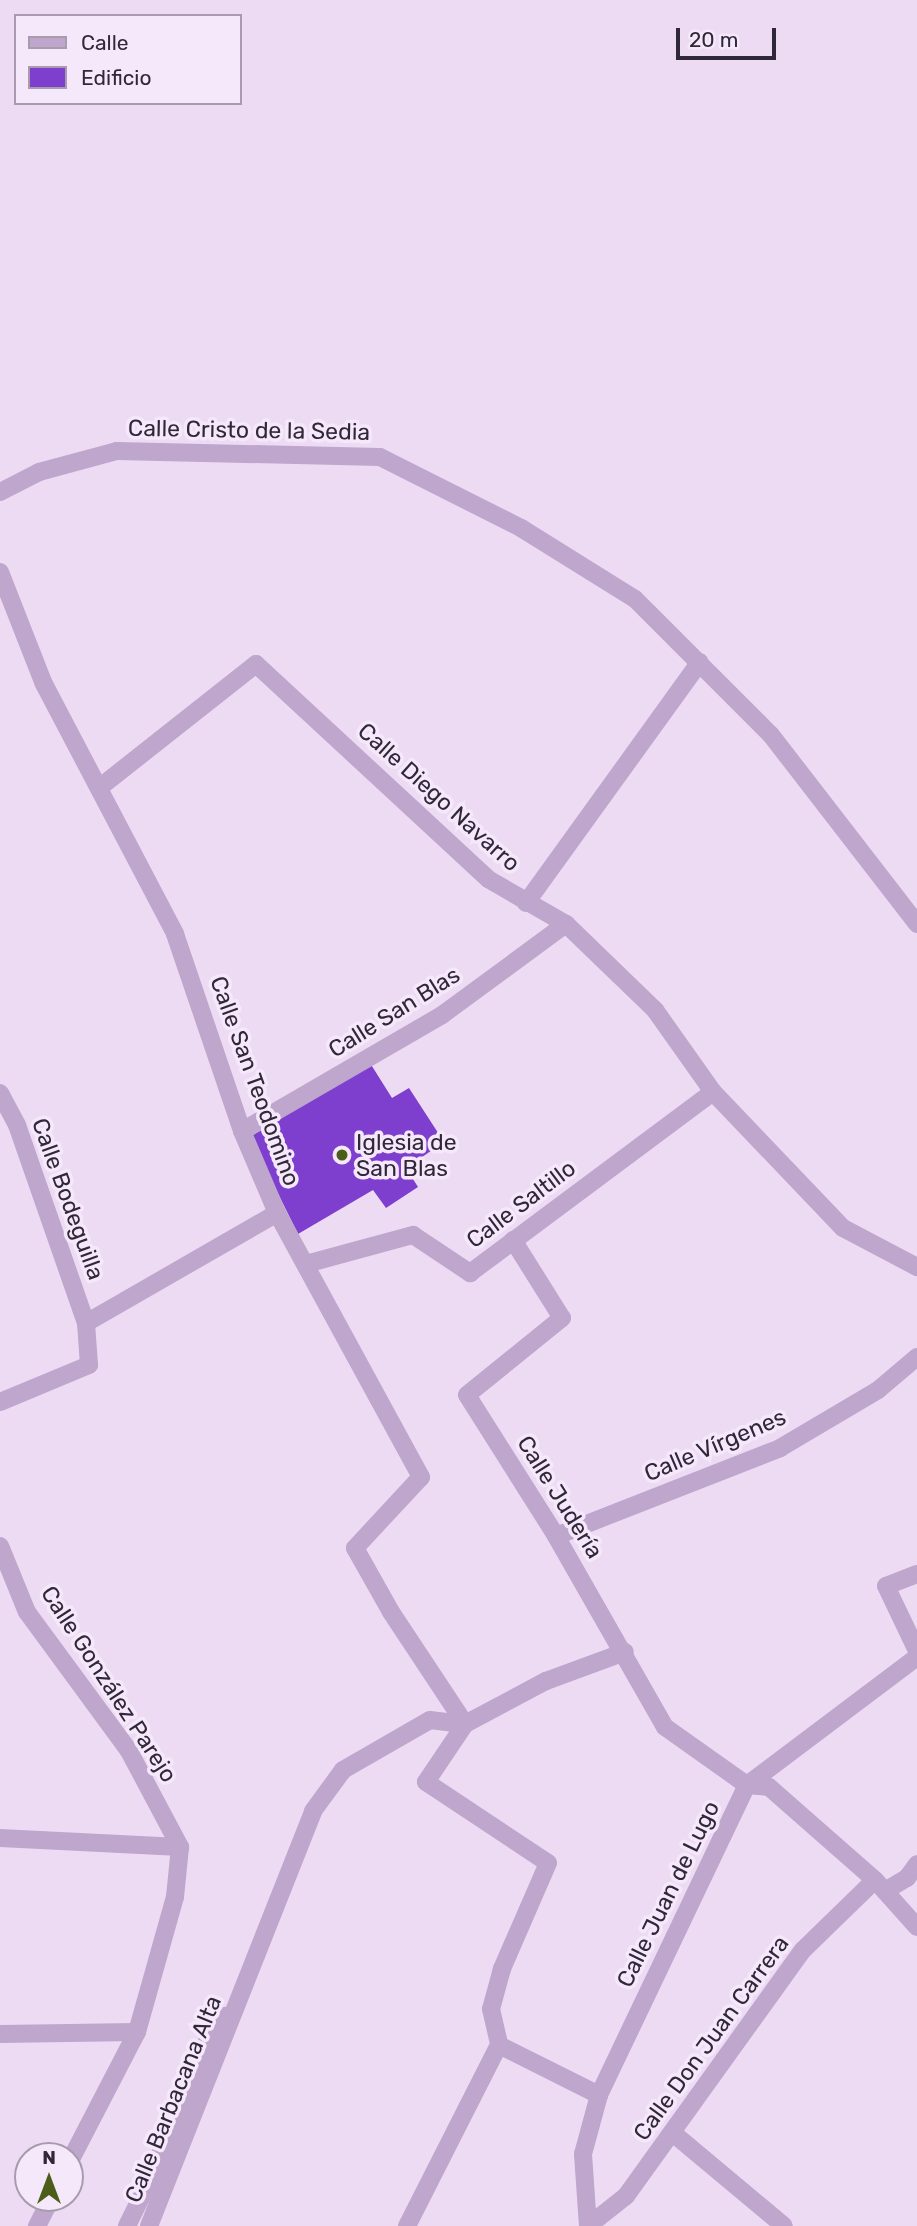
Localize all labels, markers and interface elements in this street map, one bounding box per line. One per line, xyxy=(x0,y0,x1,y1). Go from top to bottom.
legend xyxy=(14,14,242,105)
scale bar xyxy=(679,14,779,58)
text: 20 m xyxy=(689,27,738,52)
text: Calle xyxy=(81,30,129,55)
text: Edificio xyxy=(81,65,151,90)
street label: Calle Cristo de la Sedia xyxy=(128,414,370,446)
street label: Calle Diego Navarro xyxy=(352,717,526,877)
street label: Calle San Blas xyxy=(323,961,465,1063)
street label: Calle San Teodomino xyxy=(204,972,306,1190)
street label: Calle Bodeguilla xyxy=(26,1114,110,1284)
place label: Iglesia de San Blas xyxy=(356,1128,457,1182)
marker: Iglesia de San Blas xyxy=(334,1147,350,1163)
street label: Calle Saltillo xyxy=(461,1154,581,1254)
street label: Calle Vírgenes xyxy=(640,1403,790,1487)
street label: Calle Judería xyxy=(511,1430,609,1564)
street label: Calle González Parejo xyxy=(35,1581,183,1787)
street label: Calle Juan de Lugo xyxy=(611,1796,725,1992)
street label: Calle Don Juan Carrera xyxy=(627,1930,795,2146)
street label: Calle Barbacana Alta xyxy=(119,1991,227,2207)
north arrow xyxy=(14,2142,84,2212)
text: N xyxy=(42,2146,56,2169)

